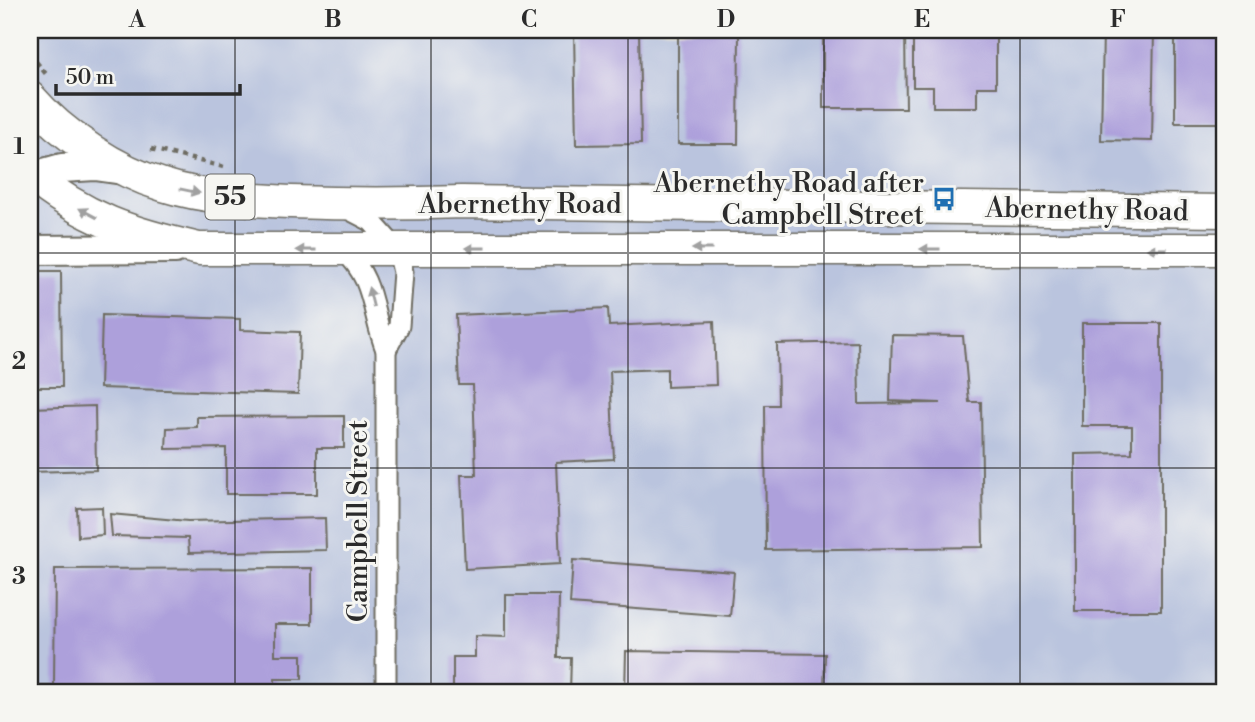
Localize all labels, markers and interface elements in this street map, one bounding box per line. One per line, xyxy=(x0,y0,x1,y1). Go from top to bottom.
text: A xyxy=(128,6,146,34)
text: B xyxy=(324,6,342,34)
text: C xyxy=(521,6,537,34)
text: D xyxy=(717,6,735,34)
text: E xyxy=(914,6,930,34)
text: F xyxy=(1110,6,1126,34)
scale bar xyxy=(56,52,240,96)
text: 50 m xyxy=(66,65,114,91)
text: 1 xyxy=(13,133,25,161)
place label: Abernethy Road after Campbell Street xyxy=(653,166,924,233)
road number: 55 xyxy=(205,174,254,220)
bus stop icon: Abernethy Road after Campbell Street xyxy=(930,185,958,213)
one-way arrow xyxy=(179,186,201,197)
street label: Abernethy Road xyxy=(417,187,622,222)
street label: Abernethy Road xyxy=(984,191,1189,229)
one-way arrow xyxy=(78,208,98,219)
one-way arrow xyxy=(463,242,485,254)
one-way arrow xyxy=(691,243,713,255)
one-way arrow xyxy=(918,243,940,255)
one-way arrow xyxy=(1146,243,1168,255)
one-way arrow xyxy=(294,244,316,256)
one-way arrow xyxy=(365,286,376,308)
text: 2 xyxy=(12,348,26,376)
street label: Campbell Street xyxy=(341,420,376,622)
text: 3 xyxy=(12,563,26,591)

